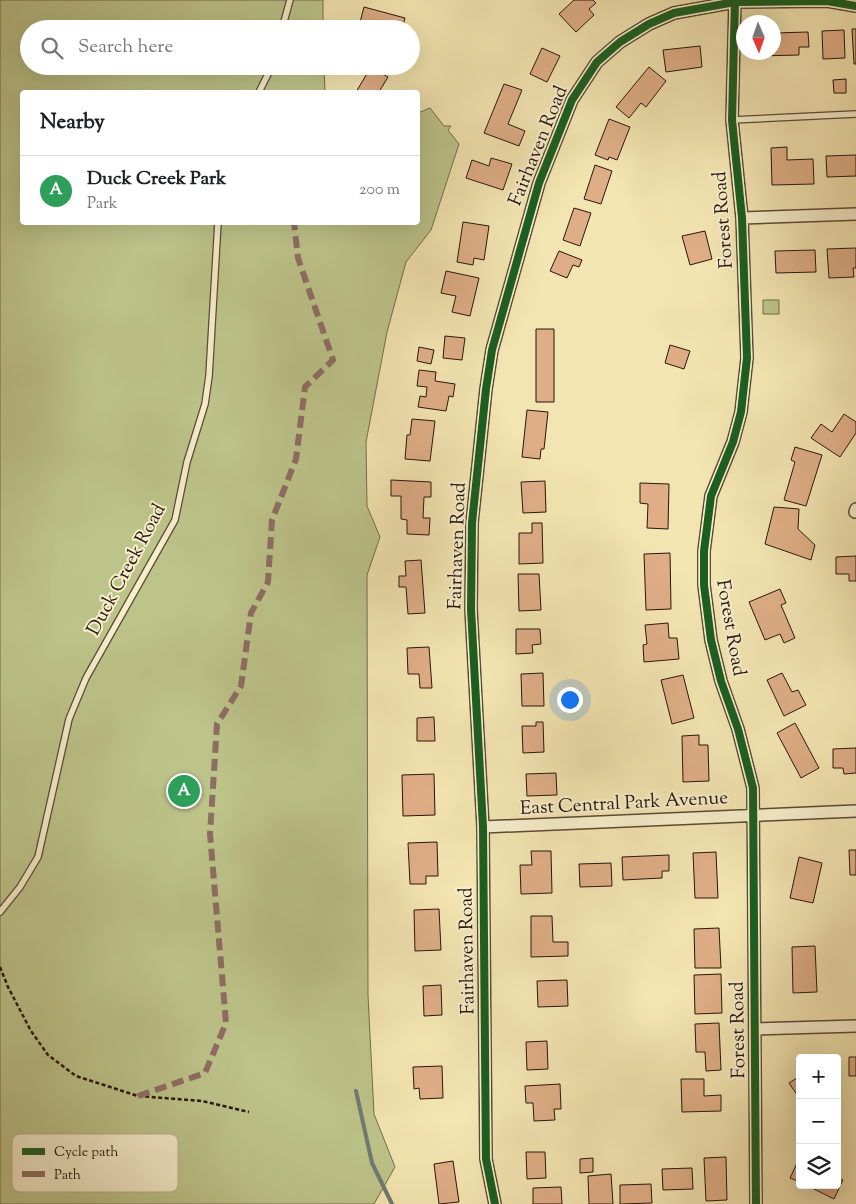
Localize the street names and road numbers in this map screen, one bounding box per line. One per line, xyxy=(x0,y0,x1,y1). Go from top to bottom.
street label: Fairhaven Road xyxy=(503,82,575,210)
street label: Forest Road xyxy=(707,170,741,269)
street label: Fairhaven Road xyxy=(442,482,474,610)
street label: Duck Creek Road xyxy=(81,499,173,641)
street label: Forest Road xyxy=(708,578,752,679)
street label: East Central Park Avenue xyxy=(519,785,729,823)
street label: Fairhaven Road xyxy=(453,887,483,1015)
street label: Forest Road xyxy=(725,981,753,1079)

